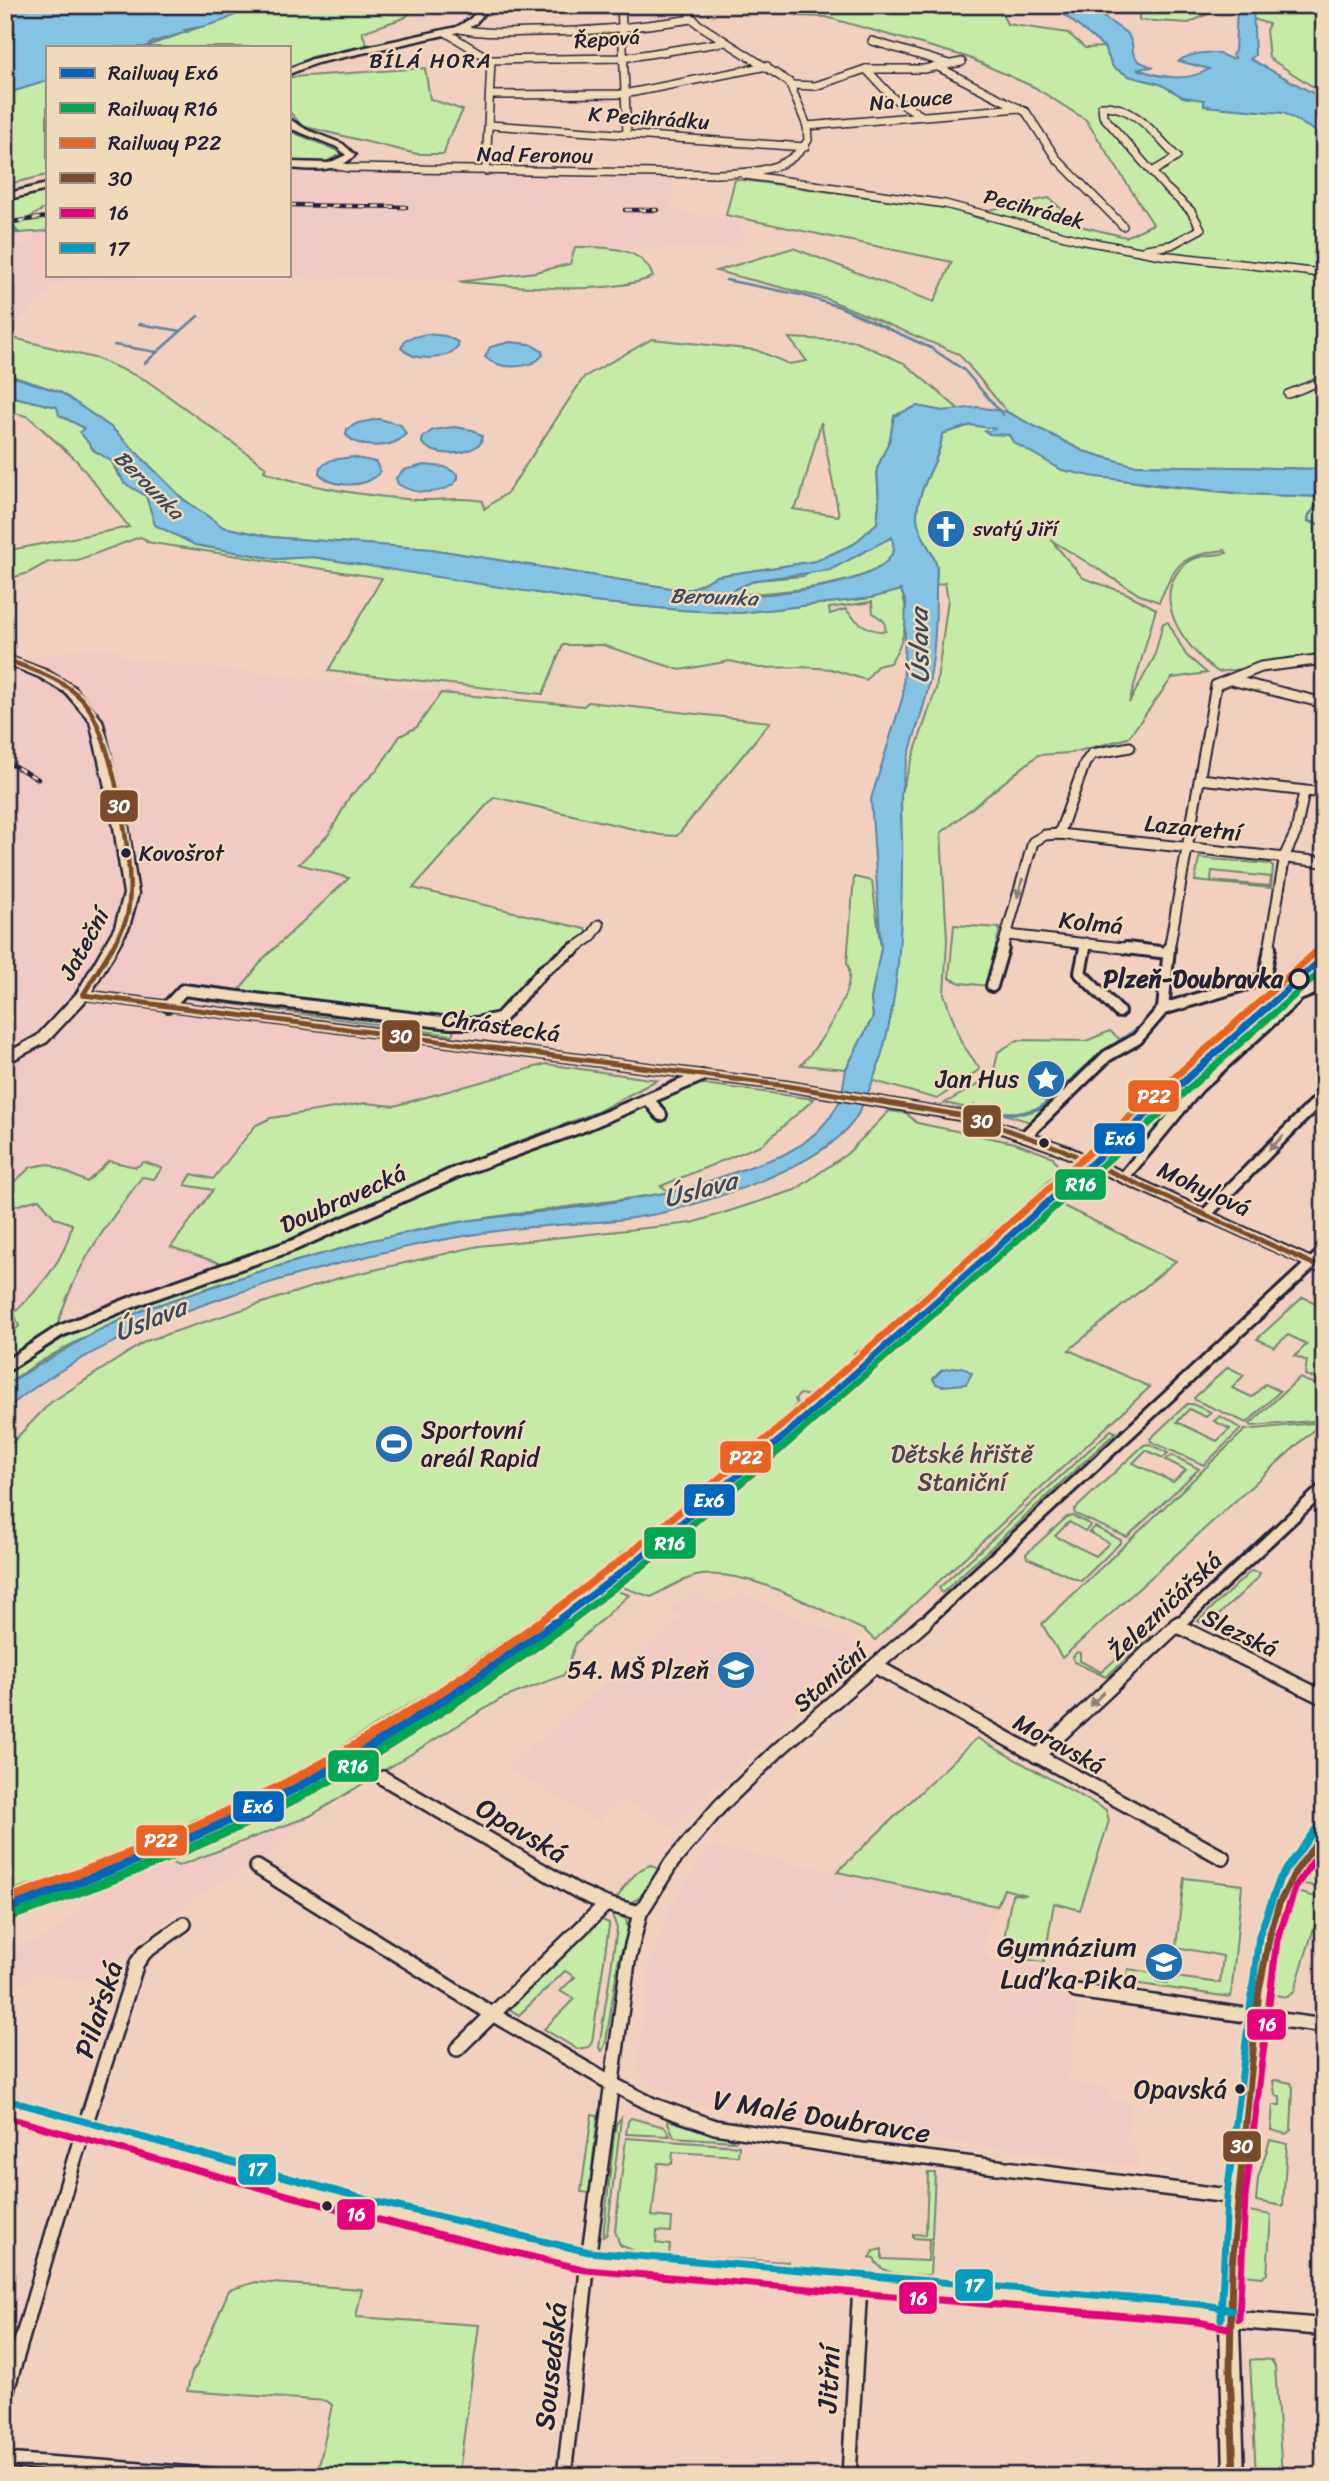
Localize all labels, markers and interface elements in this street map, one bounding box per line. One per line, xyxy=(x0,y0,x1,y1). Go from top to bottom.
street label: Řepová xyxy=(573,18,642,60)
district label: BÍLÁ HORA xyxy=(369,42,493,80)
legend xyxy=(46,46,290,276)
text: Railway Ex6 xyxy=(108,54,219,92)
street label: Na Louce xyxy=(868,77,954,123)
text: Railway R16 xyxy=(108,90,218,128)
street label: K Pecihrádku xyxy=(587,95,711,141)
text: Railway P22 xyxy=(108,124,221,162)
street label: Nad Feronou xyxy=(477,135,594,175)
text: 30 xyxy=(108,160,133,198)
street label: Pecihrádek xyxy=(980,177,1088,241)
text: 16 xyxy=(108,194,129,232)
text: 17 xyxy=(108,230,131,268)
water label: Berounka xyxy=(105,441,194,530)
church icon: svatý Jiří xyxy=(925,508,967,550)
place label: svatý Jiří xyxy=(972,510,1060,548)
water label: Berounka xyxy=(670,576,760,618)
water label: Úslava xyxy=(895,605,943,684)
line badge: 30 xyxy=(99,789,139,823)
text: 30 xyxy=(107,790,130,823)
street label: Lazaretní xyxy=(1142,802,1247,854)
place label: Kovošrot xyxy=(139,834,225,873)
marker: Kovošrot xyxy=(119,846,133,860)
one-way arrow xyxy=(1015,878,1025,899)
street label: Jateční xyxy=(46,897,123,989)
street label: Kolmá xyxy=(1057,899,1125,947)
place label: Plzeň-Doubravka xyxy=(1103,958,1284,1000)
marker: Plzeň-Doubravka xyxy=(1289,969,1309,989)
street label: Chrástecká xyxy=(439,997,563,1055)
line badge: 30 xyxy=(381,1019,421,1053)
text: 30 xyxy=(389,1020,412,1053)
place label: Jan Hus xyxy=(935,1058,1019,1100)
place icon: Jan Hus xyxy=(1025,1058,1067,1100)
line badge: P22 xyxy=(1127,1079,1180,1113)
text: P22 xyxy=(1137,1080,1171,1113)
line badge: 30 xyxy=(962,1104,1002,1138)
text: 30 xyxy=(970,1105,993,1138)
line badge: Ex6 xyxy=(1093,1122,1146,1155)
text: Ex6 xyxy=(1104,1122,1136,1155)
one-way arrow xyxy=(1267,1135,1284,1152)
unlabelled marker xyxy=(1037,1136,1051,1150)
street label: Mohylová xyxy=(1150,1149,1258,1229)
street label: Doubravecká xyxy=(273,1152,413,1246)
water label: Úslava xyxy=(658,1156,745,1221)
line badge: R16 xyxy=(1054,1168,1107,1201)
text: R16 xyxy=(1065,1168,1096,1201)
water label: Úslava xyxy=(107,1283,196,1354)
place label: Sportovní areál Rapid xyxy=(421,1409,541,1479)
sports icon: Sportovní areál Rapid xyxy=(373,1423,415,1465)
park label: Dětské hřiště Staniční xyxy=(891,1433,1035,1503)
line badge: P22 xyxy=(719,1440,772,1474)
text: P22 xyxy=(729,1441,763,1474)
line badge: Ex6 xyxy=(683,1483,736,1517)
text: Ex6 xyxy=(693,1484,725,1517)
line badge: R16 xyxy=(643,1526,697,1560)
text: R16 xyxy=(654,1527,685,1560)
street label: Železničářská xyxy=(1098,1541,1232,1671)
street label: Slezská xyxy=(1195,1597,1285,1669)
street label: Staniční xyxy=(783,1631,880,1723)
place label: 54. MŠ Plzeň xyxy=(567,1649,709,1691)
school or university icon: 54. MŠ Plzeň xyxy=(715,1649,757,1691)
one-way arrow xyxy=(1088,1691,1106,1707)
street label: Moravská xyxy=(1005,1702,1113,1786)
line badge: R16 xyxy=(327,1749,380,1783)
text: R16 xyxy=(337,1750,368,1783)
street label: Opavská xyxy=(466,1784,577,1877)
line badge: Ex6 xyxy=(232,1790,285,1823)
text: Ex6 xyxy=(242,1790,274,1823)
line badge: P22 xyxy=(135,1824,188,1857)
text: P22 xyxy=(144,1824,178,1857)
place label: Gymnázium Luďka Pika xyxy=(997,1922,1137,2003)
school or university icon: Gymnázium Luďka Pika xyxy=(1143,1941,1185,1983)
street label: Pilařská xyxy=(60,1954,137,2064)
line badge: 16 xyxy=(1246,2008,1287,2041)
text: 16 xyxy=(1258,2008,1277,2041)
place label: Opavská xyxy=(1134,2066,1227,2112)
street label: V Malé Doubravce xyxy=(710,2075,934,2158)
marker: Opavská xyxy=(1233,2082,1247,2096)
line badge: 30 xyxy=(1222,2130,1262,2163)
text: 30 xyxy=(1230,2130,1253,2163)
line badge: 17 xyxy=(237,2153,277,2186)
text: 17 xyxy=(247,2153,269,2186)
line badge: 16 xyxy=(336,2198,376,2231)
text: 16 xyxy=(347,2198,366,2231)
unlabelled marker xyxy=(320,2199,334,2213)
line badge: 17 xyxy=(954,2268,994,2302)
text: 17 xyxy=(964,2269,986,2302)
line badge: 16 xyxy=(898,2281,938,2315)
text: 16 xyxy=(909,2282,928,2315)
street label: Sousedská xyxy=(519,2300,582,2432)
street label: Jitřní xyxy=(802,2341,855,2415)

